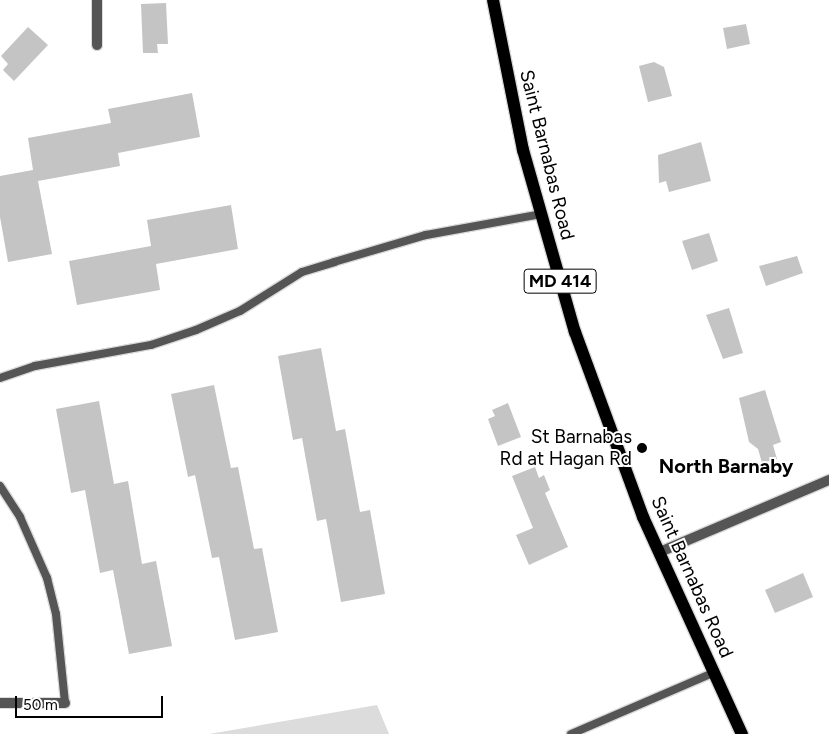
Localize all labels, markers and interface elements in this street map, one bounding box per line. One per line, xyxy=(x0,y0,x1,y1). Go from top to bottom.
street label: Saint Barnabas Road xyxy=(515,68,579,242)
road number: MD 414 xyxy=(522,266,598,296)
place label: St Barnabas Rd at Hagan Rd xyxy=(500,426,632,470)
marker: St Barnabas Rd at Hagan Rd xyxy=(636,442,648,454)
district label: North Barnaby xyxy=(659,454,793,478)
street label: Saint Barnabas Road xyxy=(646,493,738,661)
scale bar xyxy=(18,686,165,718)
text: 50 m xyxy=(23,696,58,714)

